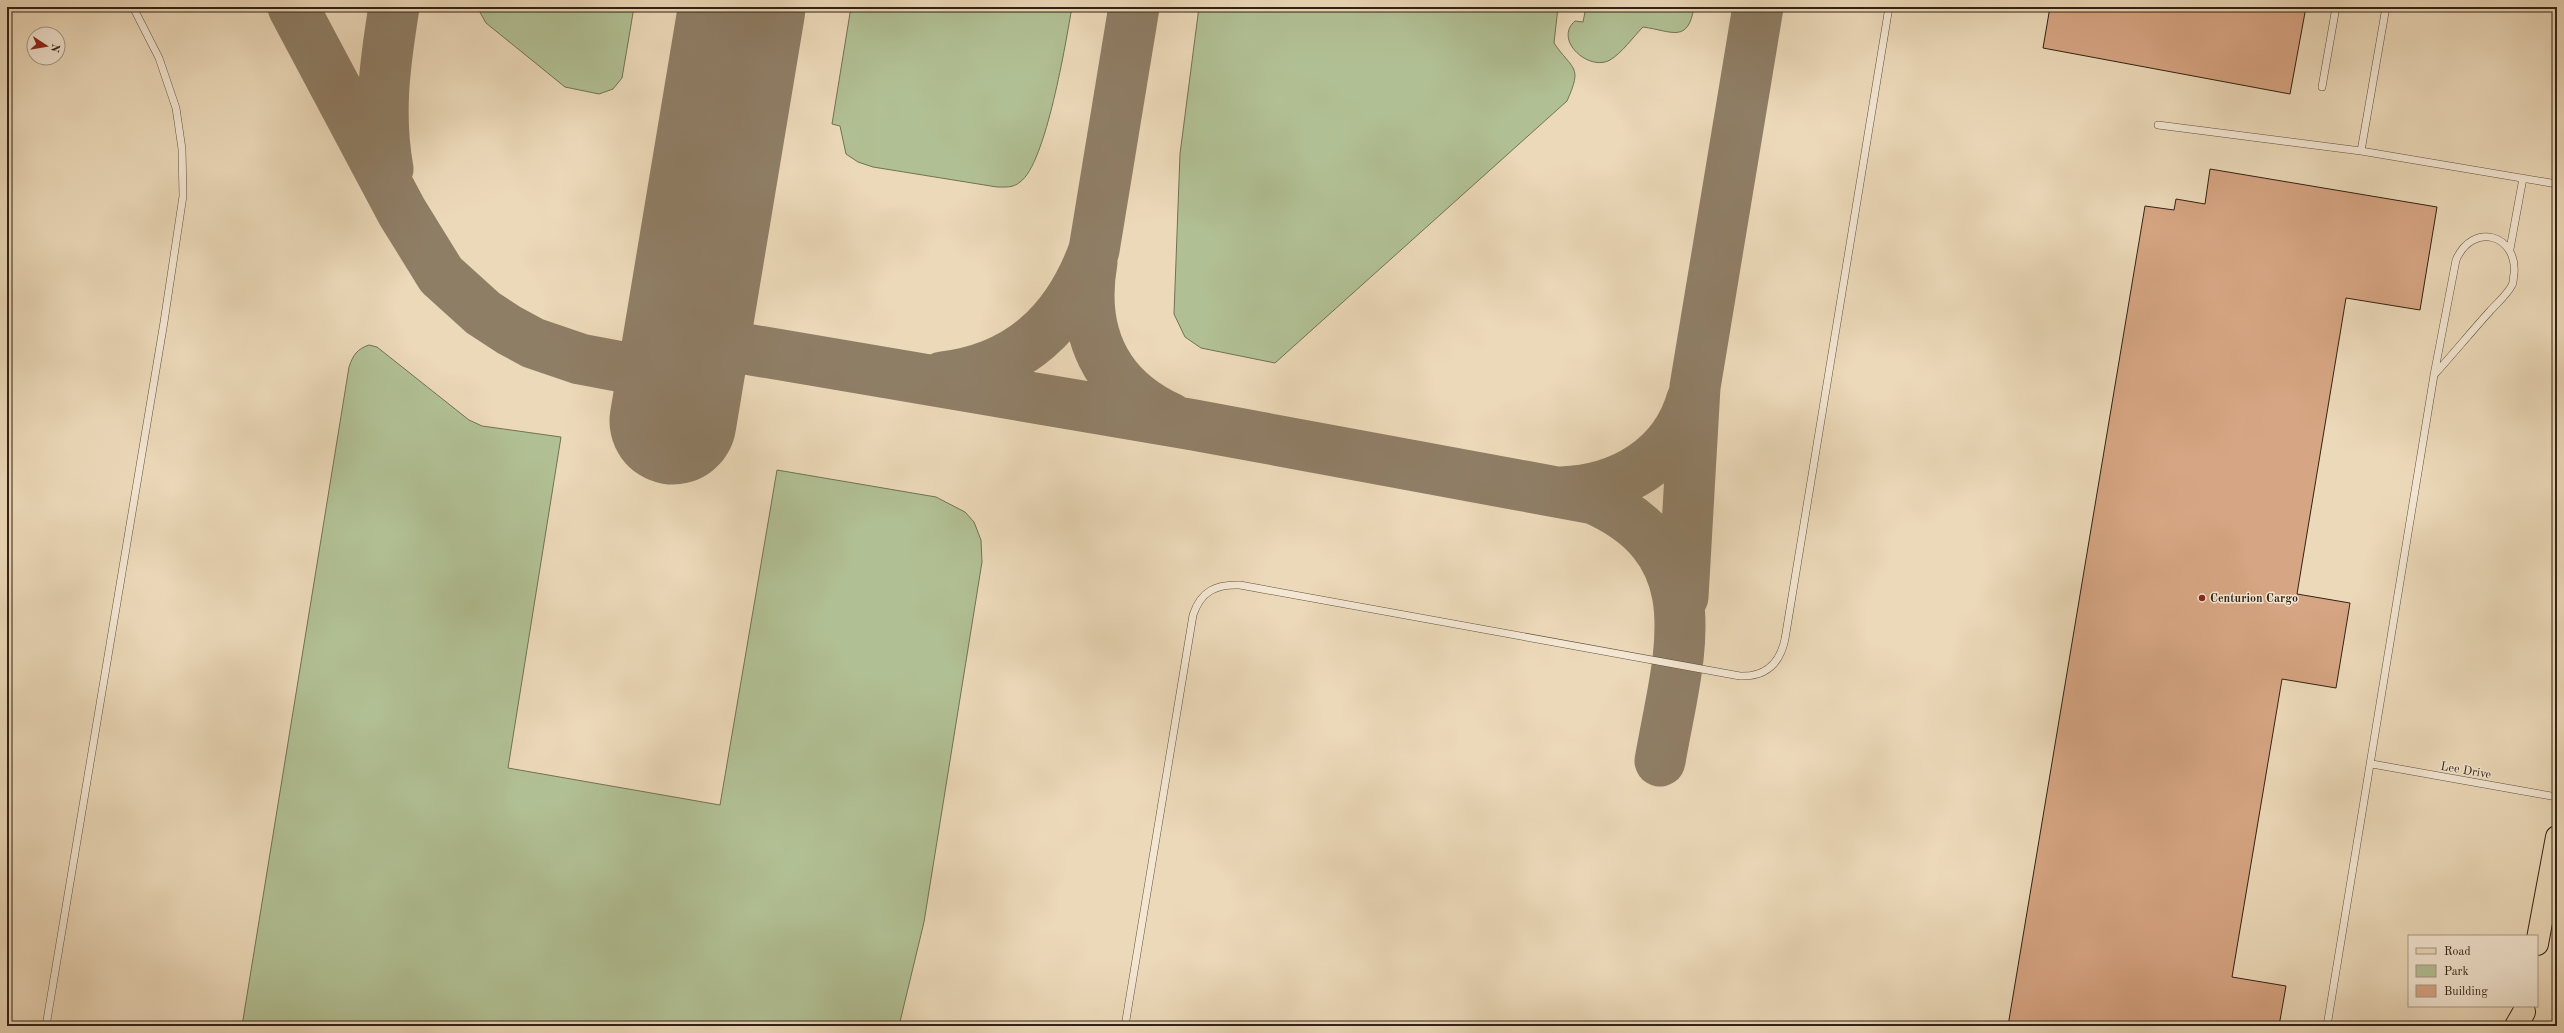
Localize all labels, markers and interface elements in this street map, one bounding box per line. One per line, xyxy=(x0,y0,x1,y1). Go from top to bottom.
north arrow xyxy=(26,26,66,66)
text: N xyxy=(48,43,61,54)
marker: Centurion Cargo xyxy=(2197,593,2207,603)
place label: Centurion Cargo xyxy=(2210,593,2298,605)
street label: Lee Drive xyxy=(2440,761,2493,781)
legend xyxy=(2408,935,2538,1007)
text: Road xyxy=(2444,946,2471,958)
text: Park xyxy=(2444,966,2469,978)
text: Building xyxy=(2444,986,2488,998)

